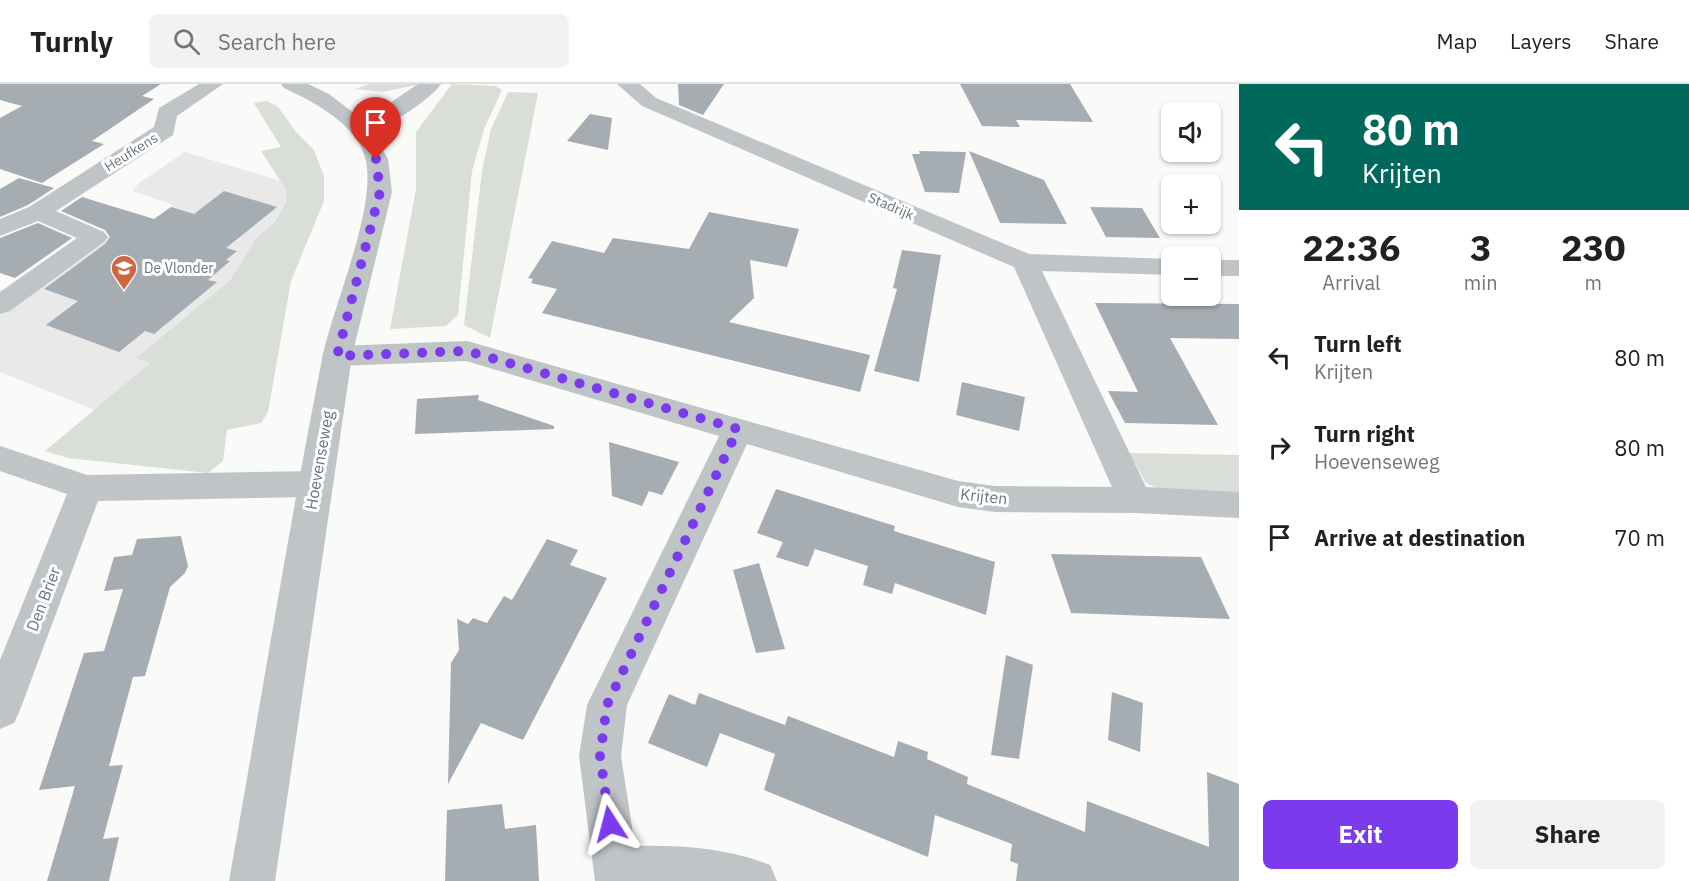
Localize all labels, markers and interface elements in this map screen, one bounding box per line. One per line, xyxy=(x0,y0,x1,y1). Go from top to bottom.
search box xyxy=(149,14,569,68)
text: Turnly xyxy=(30,23,113,60)
icon: search xyxy=(170,25,203,58)
text: Search here xyxy=(218,27,336,56)
text: Map xyxy=(1437,27,1477,55)
text: Layers xyxy=(1510,27,1572,55)
text: Share xyxy=(1605,27,1659,55)
pin xyxy=(350,97,401,159)
map controls xyxy=(1161,102,1221,306)
button: sound xyxy=(1161,102,1221,162)
text: 80 m xyxy=(1362,102,1460,157)
icon: arrive xyxy=(359,106,392,139)
icon: left xyxy=(1263,108,1341,186)
street label: Heufkens xyxy=(101,128,161,175)
text: Krijten xyxy=(1362,155,1442,190)
button: + xyxy=(1161,174,1221,234)
street label: Stadrijk xyxy=(865,188,917,224)
text: 22:36 xyxy=(1302,224,1401,271)
text: 3 xyxy=(1470,224,1492,271)
text: 230 xyxy=(1561,224,1626,271)
button: − xyxy=(1161,246,1221,306)
school or university icon: De Vlonder xyxy=(109,253,139,291)
place label: De Vlonder xyxy=(144,259,213,277)
text: Arrival xyxy=(1322,269,1381,296)
text: min xyxy=(1464,269,1498,296)
text: m xyxy=(1585,269,1602,296)
text: Turn left xyxy=(1314,329,1402,358)
icon: left xyxy=(1263,341,1296,374)
text: 80 m xyxy=(1614,343,1665,372)
text: Krijten xyxy=(1314,358,1373,385)
street label: Hoevenseweg xyxy=(300,408,338,511)
text: Turn right xyxy=(1314,419,1415,448)
icon: right xyxy=(1263,431,1296,464)
text: 80 m xyxy=(1614,433,1665,462)
text: Hoevenseweg xyxy=(1314,448,1440,475)
street label: Krijten xyxy=(959,484,1009,508)
icon: arrive xyxy=(1263,521,1296,554)
text: Arrive at destination xyxy=(1314,523,1525,552)
text: 70 m xyxy=(1614,523,1665,552)
street label: Den Brier xyxy=(22,564,64,634)
position arrow xyxy=(578,792,642,856)
button: Exit xyxy=(1263,800,1458,869)
button: Share xyxy=(1470,800,1665,869)

